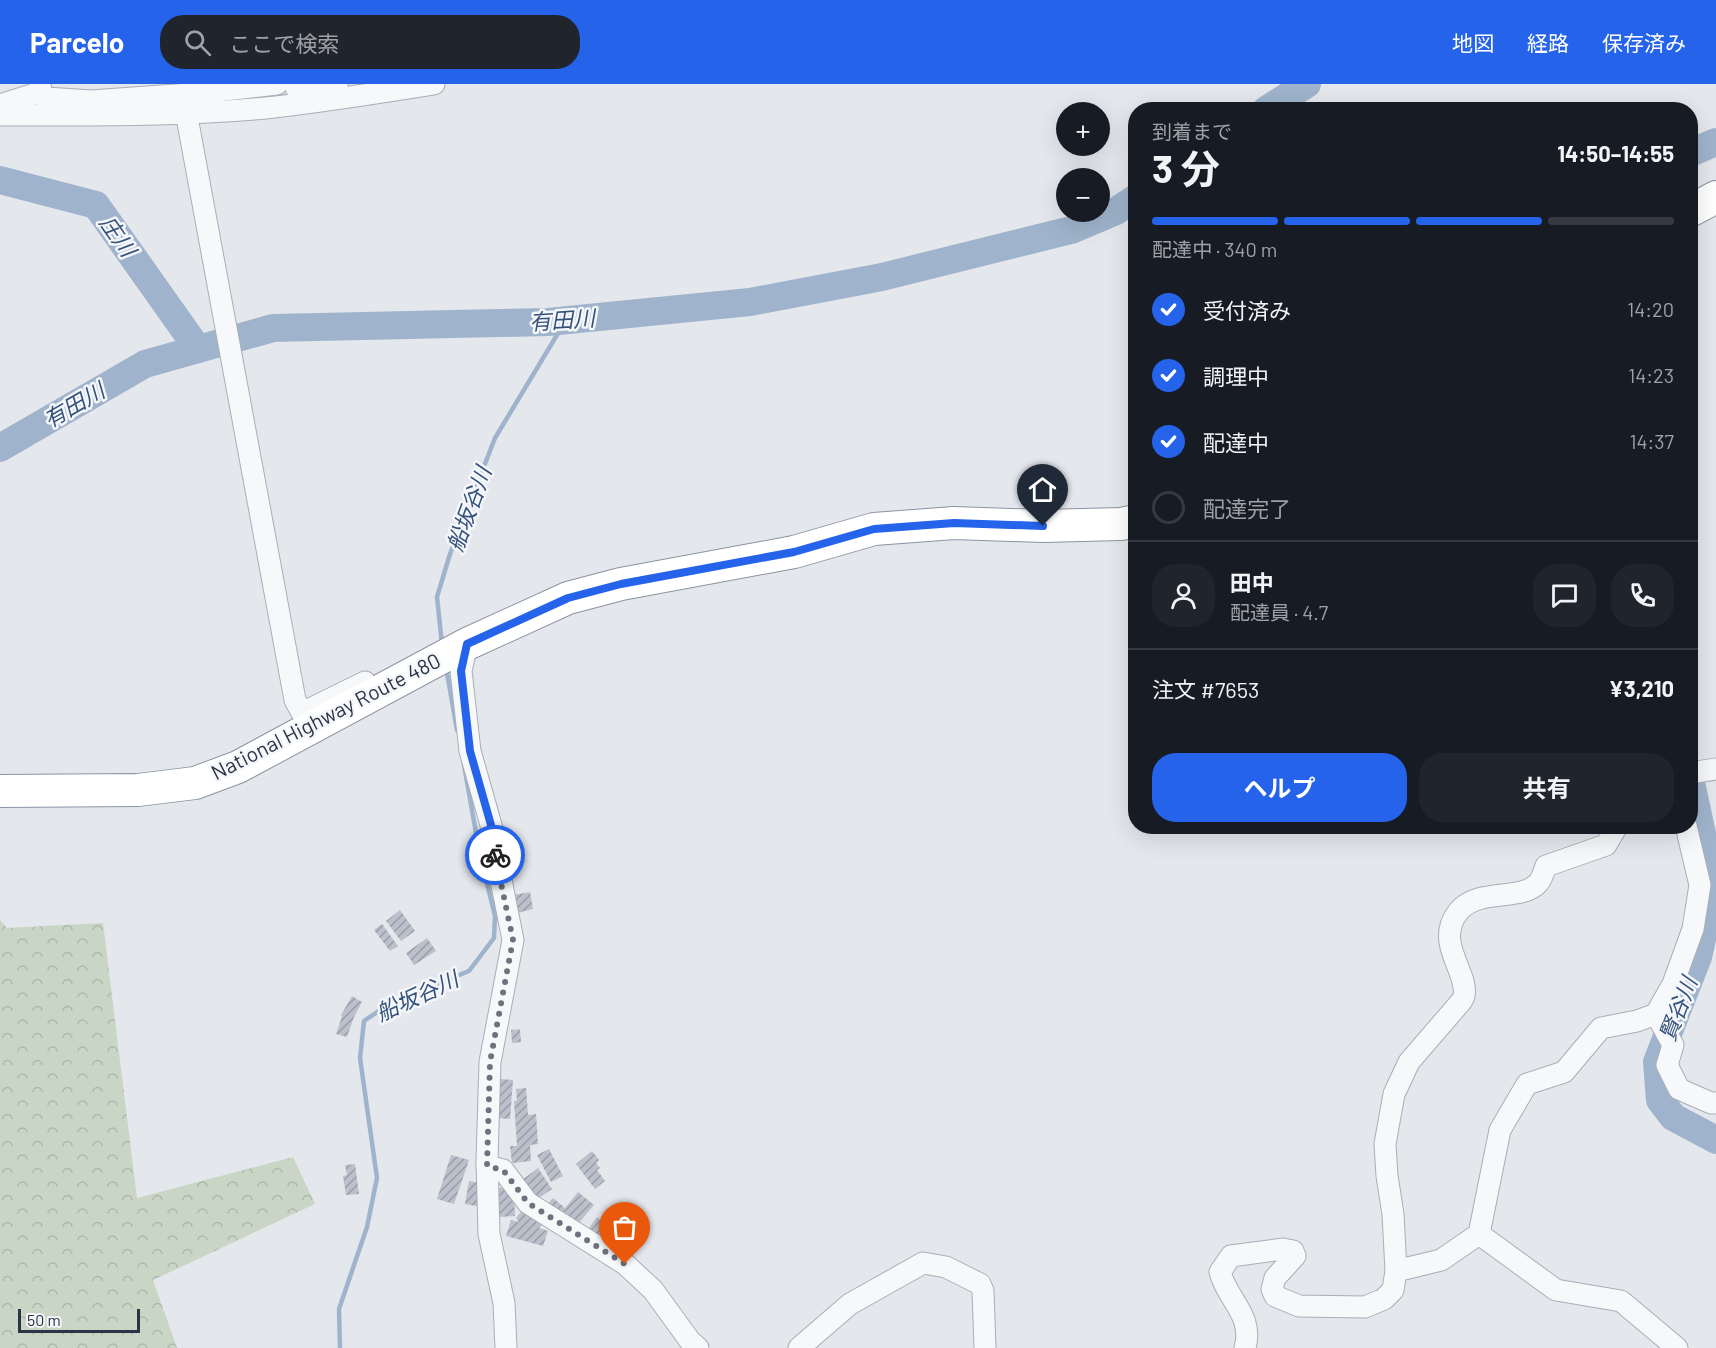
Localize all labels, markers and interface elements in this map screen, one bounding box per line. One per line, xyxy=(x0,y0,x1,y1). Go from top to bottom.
search box xyxy=(160,15,580,69)
text: Parcelo xyxy=(30,25,124,59)
icon: search xyxy=(181,26,214,59)
text: ここで検索 xyxy=(229,30,339,56)
text: 地図 xyxy=(1452,30,1494,55)
text: 経路 xyxy=(1527,30,1569,55)
text: 保存済み xyxy=(1602,30,1686,55)
map controls xyxy=(1056,102,1110,222)
button: + xyxy=(1056,102,1110,156)
text: 到着まで xyxy=(1152,119,1232,143)
text: 14:50–14:55 xyxy=(1557,140,1674,166)
text: 3 分 xyxy=(1152,144,1220,191)
button: − xyxy=(1056,168,1110,222)
water label: 庄川 xyxy=(96,210,143,263)
text: 配達中 · 340 m xyxy=(1152,237,1277,261)
icon: check xyxy=(1152,293,1185,326)
text: 受付済み xyxy=(1203,297,1291,323)
text: 14:20 xyxy=(1627,297,1674,321)
water label: 有田川 xyxy=(528,304,598,334)
icon: check xyxy=(1152,359,1185,392)
text: 調理中 xyxy=(1203,363,1269,389)
text: 14:23 xyxy=(1628,363,1674,387)
water label: 有田川 xyxy=(38,375,110,432)
icon: check xyxy=(1152,425,1185,458)
text: 配達中 xyxy=(1203,429,1269,455)
text: 14:37 xyxy=(1629,429,1674,453)
water label: 船坂谷川 xyxy=(441,461,496,554)
pin xyxy=(1017,464,1068,526)
icon: home xyxy=(1026,473,1059,506)
text: 配達完了 xyxy=(1203,495,1291,521)
button: person xyxy=(1152,564,1215,627)
button: chat xyxy=(1533,564,1596,627)
button: phone xyxy=(1611,564,1674,627)
text: 田中 xyxy=(1230,569,1274,595)
text: 配達員 · 4.7 xyxy=(1230,600,1328,624)
street label: National Highway Route 480 xyxy=(207,647,444,784)
text: ¥3,210 xyxy=(1609,675,1674,701)
text: 注文 #7653 xyxy=(1152,676,1259,702)
button: ヘルプ xyxy=(1152,753,1407,822)
button: 共有 xyxy=(1419,753,1674,822)
courier xyxy=(465,825,525,885)
icon: bike xyxy=(479,839,512,872)
water label: 船坂谷川 xyxy=(371,964,464,1025)
water label: 賢谷川 xyxy=(1653,971,1702,1044)
pin xyxy=(599,1202,650,1264)
icon: bag xyxy=(608,1211,641,1244)
scale bar xyxy=(18,1306,140,1334)
text: 50 m xyxy=(27,1310,61,1329)

